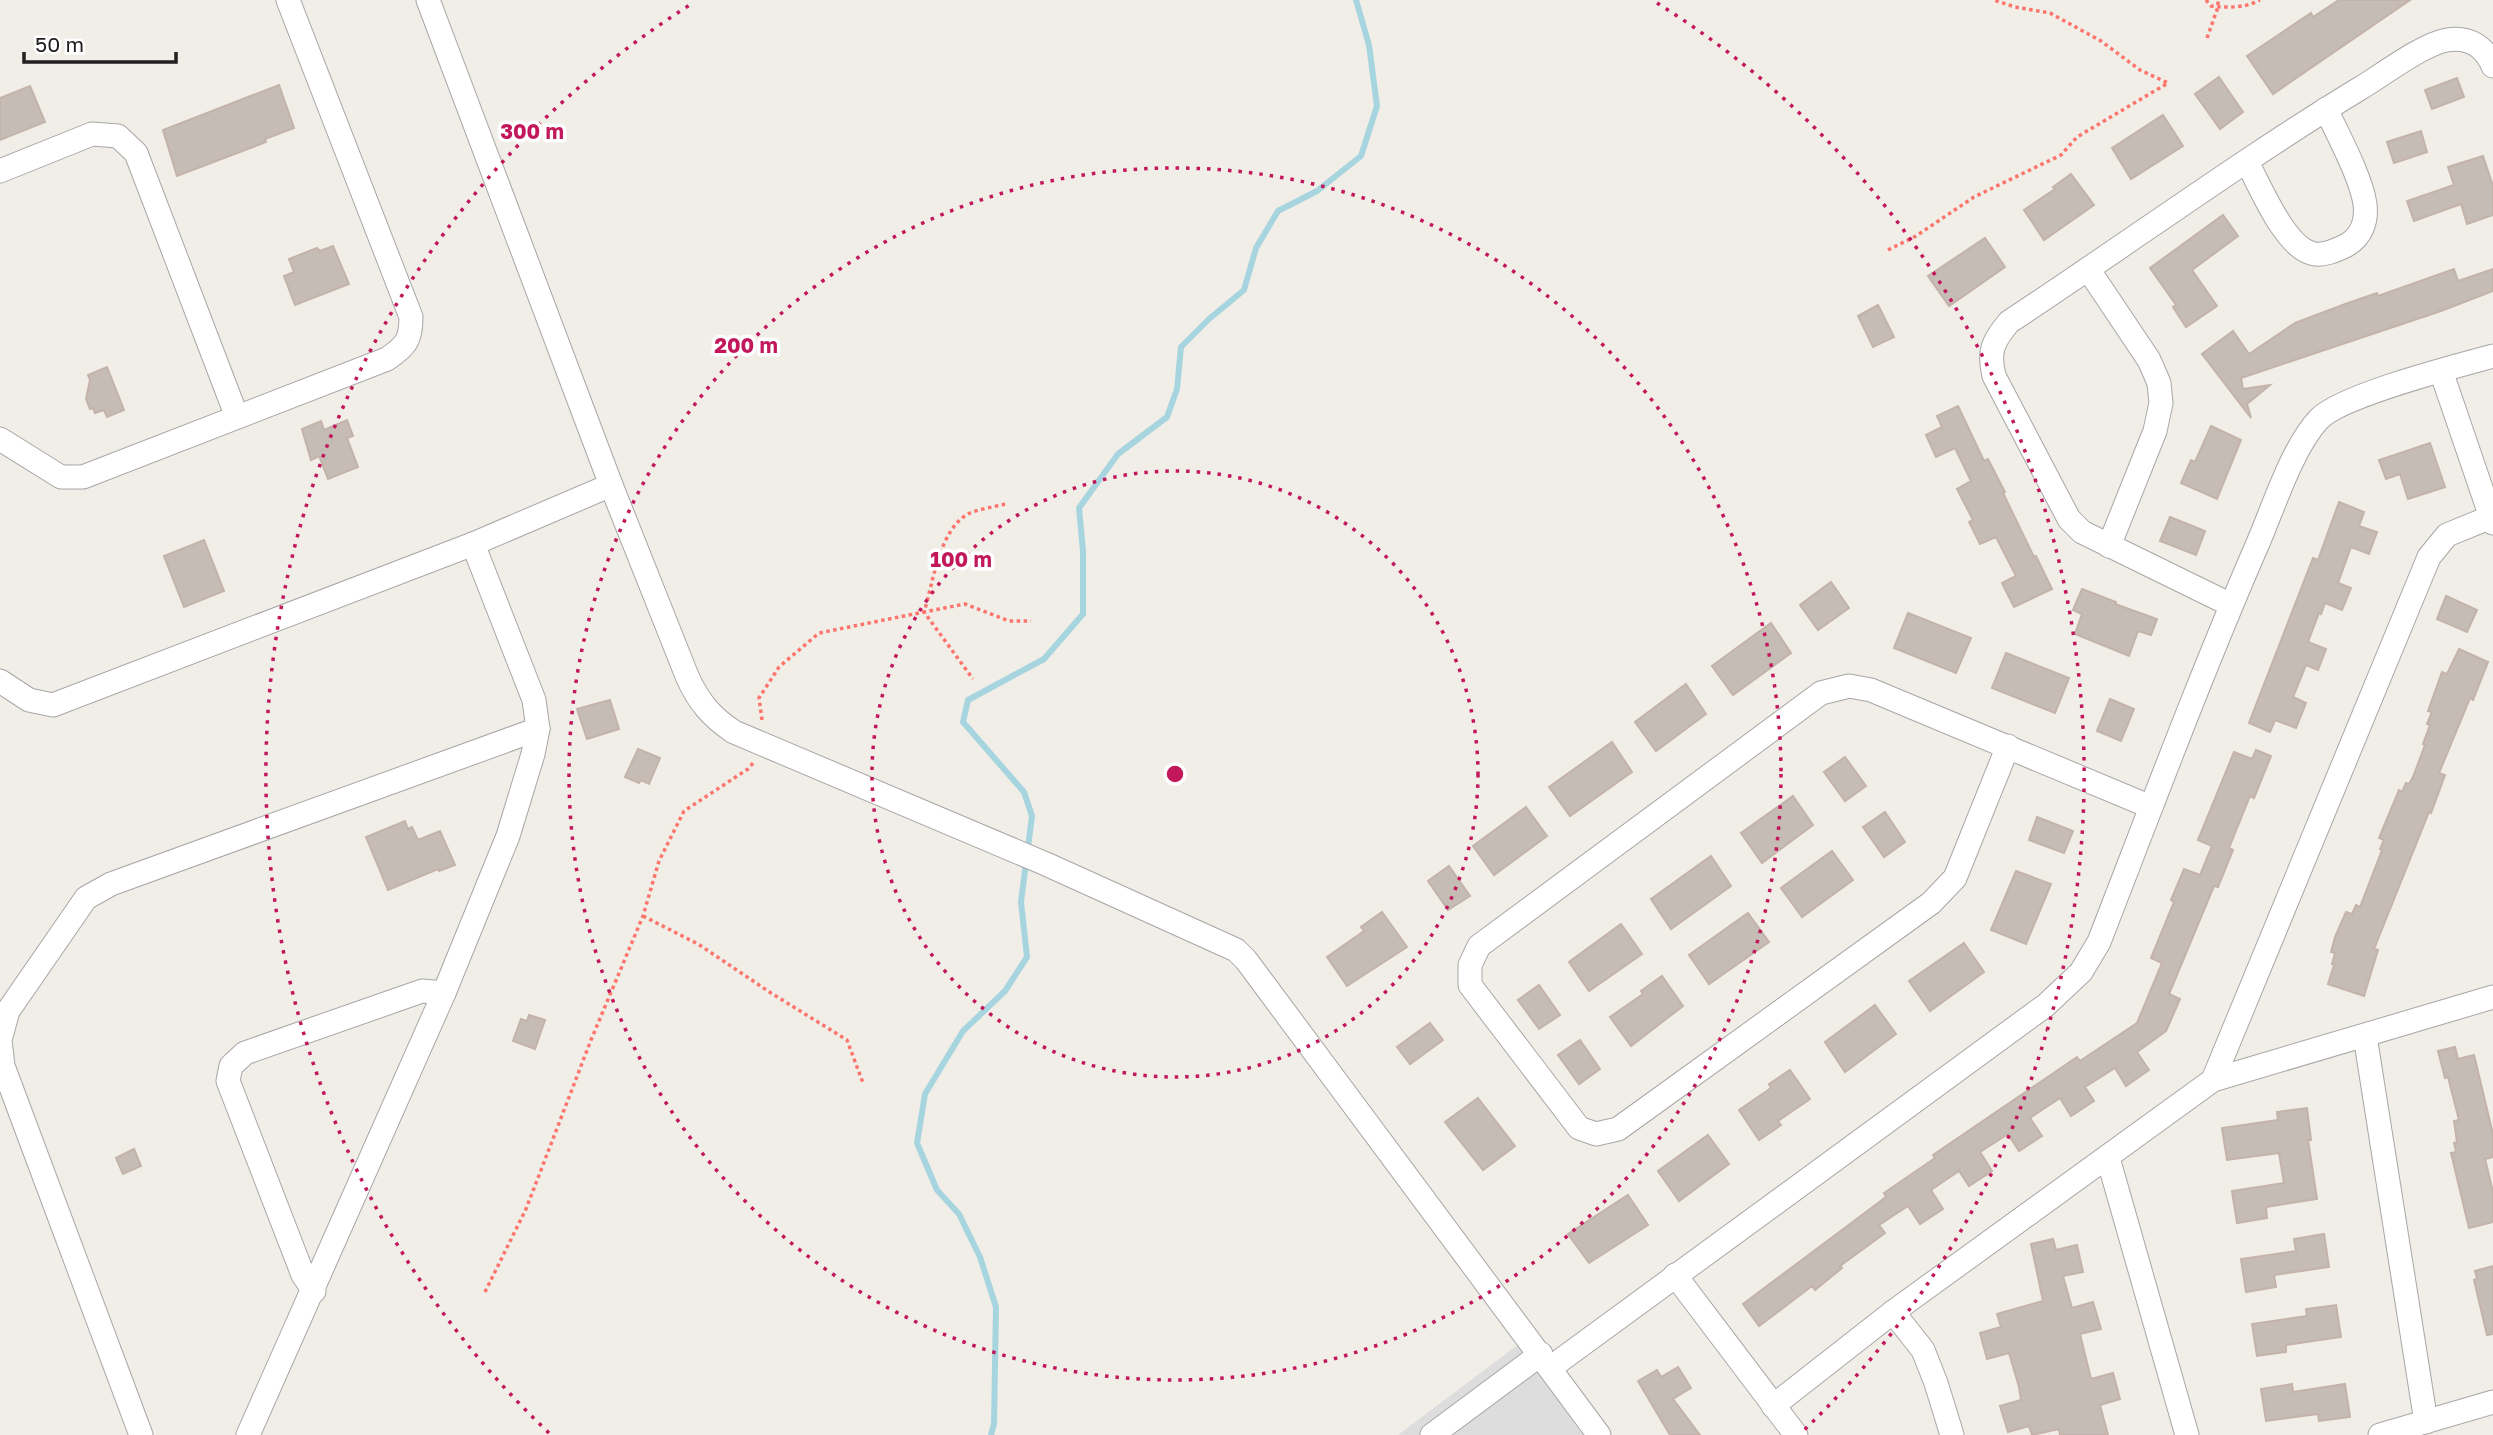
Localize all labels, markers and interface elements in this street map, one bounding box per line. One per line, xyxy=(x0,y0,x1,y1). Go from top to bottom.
scale bar xyxy=(24,21,177,65)
text: 50 m xyxy=(35,31,84,57)
text: 300 m xyxy=(500,118,564,144)
text: 200 m xyxy=(714,332,778,358)
text: 100 m xyxy=(930,546,992,572)
centre of rings xyxy=(1163,762,1187,786)

